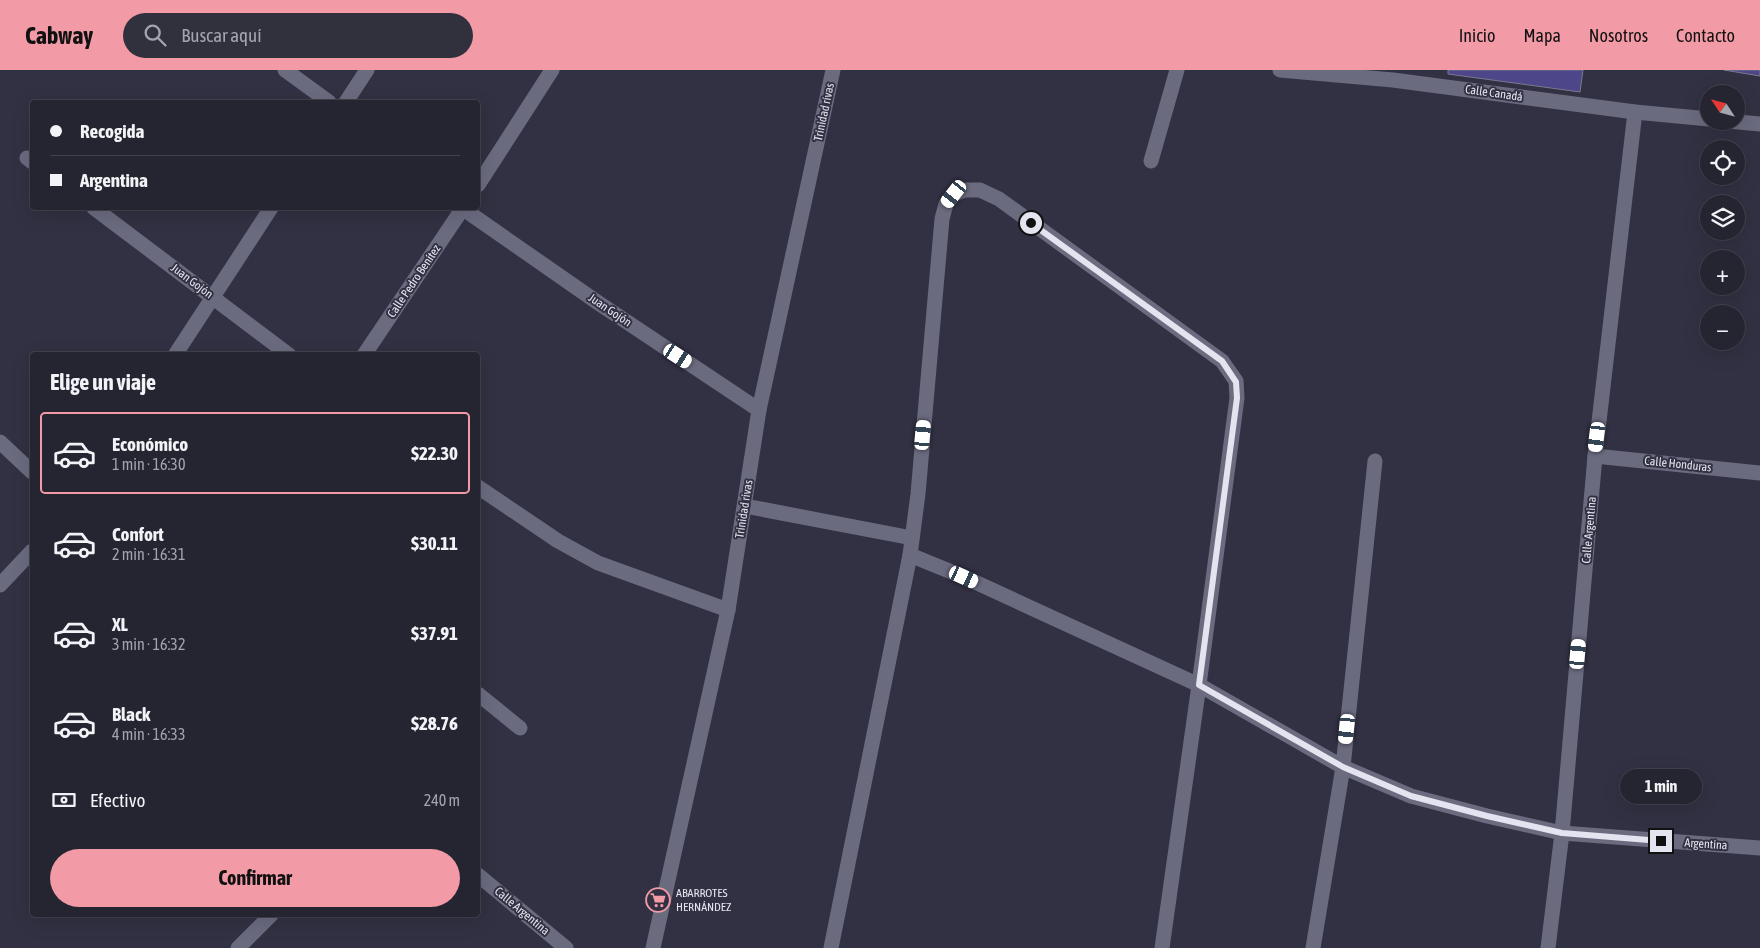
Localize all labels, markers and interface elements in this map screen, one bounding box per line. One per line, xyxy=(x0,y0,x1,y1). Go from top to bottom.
search box xyxy=(123,13,473,58)
icon: search xyxy=(141,21,169,49)
text: Cabway xyxy=(25,22,93,49)
text: Buscar aquí xyxy=(181,24,262,46)
text: Inicio xyxy=(1459,25,1495,46)
text: Mapa xyxy=(1523,25,1561,46)
text: Nosotros xyxy=(1589,25,1648,46)
text: Contacto xyxy=(1676,25,1735,46)
street label: Trinidad rivas xyxy=(811,82,837,142)
street label: Calle Canadá xyxy=(1464,82,1524,104)
north arrow xyxy=(1700,85,1745,130)
map controls xyxy=(1700,85,1745,350)
text: Recogida xyxy=(80,120,144,142)
button: locate xyxy=(1700,140,1745,185)
text: Argentina xyxy=(80,169,148,191)
car xyxy=(938,178,969,210)
button: layers xyxy=(1700,195,1745,240)
route start xyxy=(1020,212,1042,234)
street label: Calle Pedro Benítez xyxy=(384,241,444,320)
button: + xyxy=(1700,250,1745,295)
street label: Juan Gojón xyxy=(168,261,216,301)
street label: Juan Gojón xyxy=(586,291,634,329)
button: − xyxy=(1700,305,1745,350)
car xyxy=(661,342,694,370)
text: Elige un viaje xyxy=(50,369,156,395)
car xyxy=(914,419,931,451)
car xyxy=(1587,421,1606,453)
icon: car xyxy=(52,431,97,476)
text: Económico xyxy=(112,433,188,455)
text: $22.30 xyxy=(411,442,458,464)
street label: Calle Honduras xyxy=(1644,454,1712,474)
text: 1 min · 16:30 xyxy=(112,455,185,473)
street label: Trinidad rivas xyxy=(732,479,756,539)
street label: Calle Argentina xyxy=(1579,496,1599,564)
icon: car xyxy=(52,521,97,566)
text: Confort xyxy=(112,523,164,545)
text: $30.11 xyxy=(411,532,458,554)
text: 2 min · 16:31 xyxy=(112,545,185,563)
car xyxy=(947,564,980,590)
icon: car xyxy=(52,611,97,656)
text: XL xyxy=(112,613,128,635)
text: $37.91 xyxy=(411,622,458,644)
text: 3 min · 16:32 xyxy=(112,635,185,653)
car xyxy=(1569,638,1586,670)
icon: car xyxy=(52,701,97,746)
text: Black xyxy=(112,703,150,725)
text: $28.76 xyxy=(411,712,458,734)
car xyxy=(1337,713,1356,745)
text: 4 min · 16:33 xyxy=(112,725,185,743)
callout: 1 min xyxy=(1620,768,1702,804)
text: 1 min xyxy=(1645,777,1677,795)
icon: cash xyxy=(50,786,78,814)
text: Efectivo xyxy=(90,789,145,811)
text: 240 m xyxy=(424,791,460,809)
route end xyxy=(1650,830,1672,852)
street label: Argentina xyxy=(1684,836,1728,852)
button: Confirmar xyxy=(50,849,460,907)
street label: Calle Argentina xyxy=(492,884,552,938)
place label: ABARROTES HERNÁNDEZ xyxy=(676,886,732,914)
supermarket icon: ABARROTES HERNÁNDEZ xyxy=(645,887,671,913)

